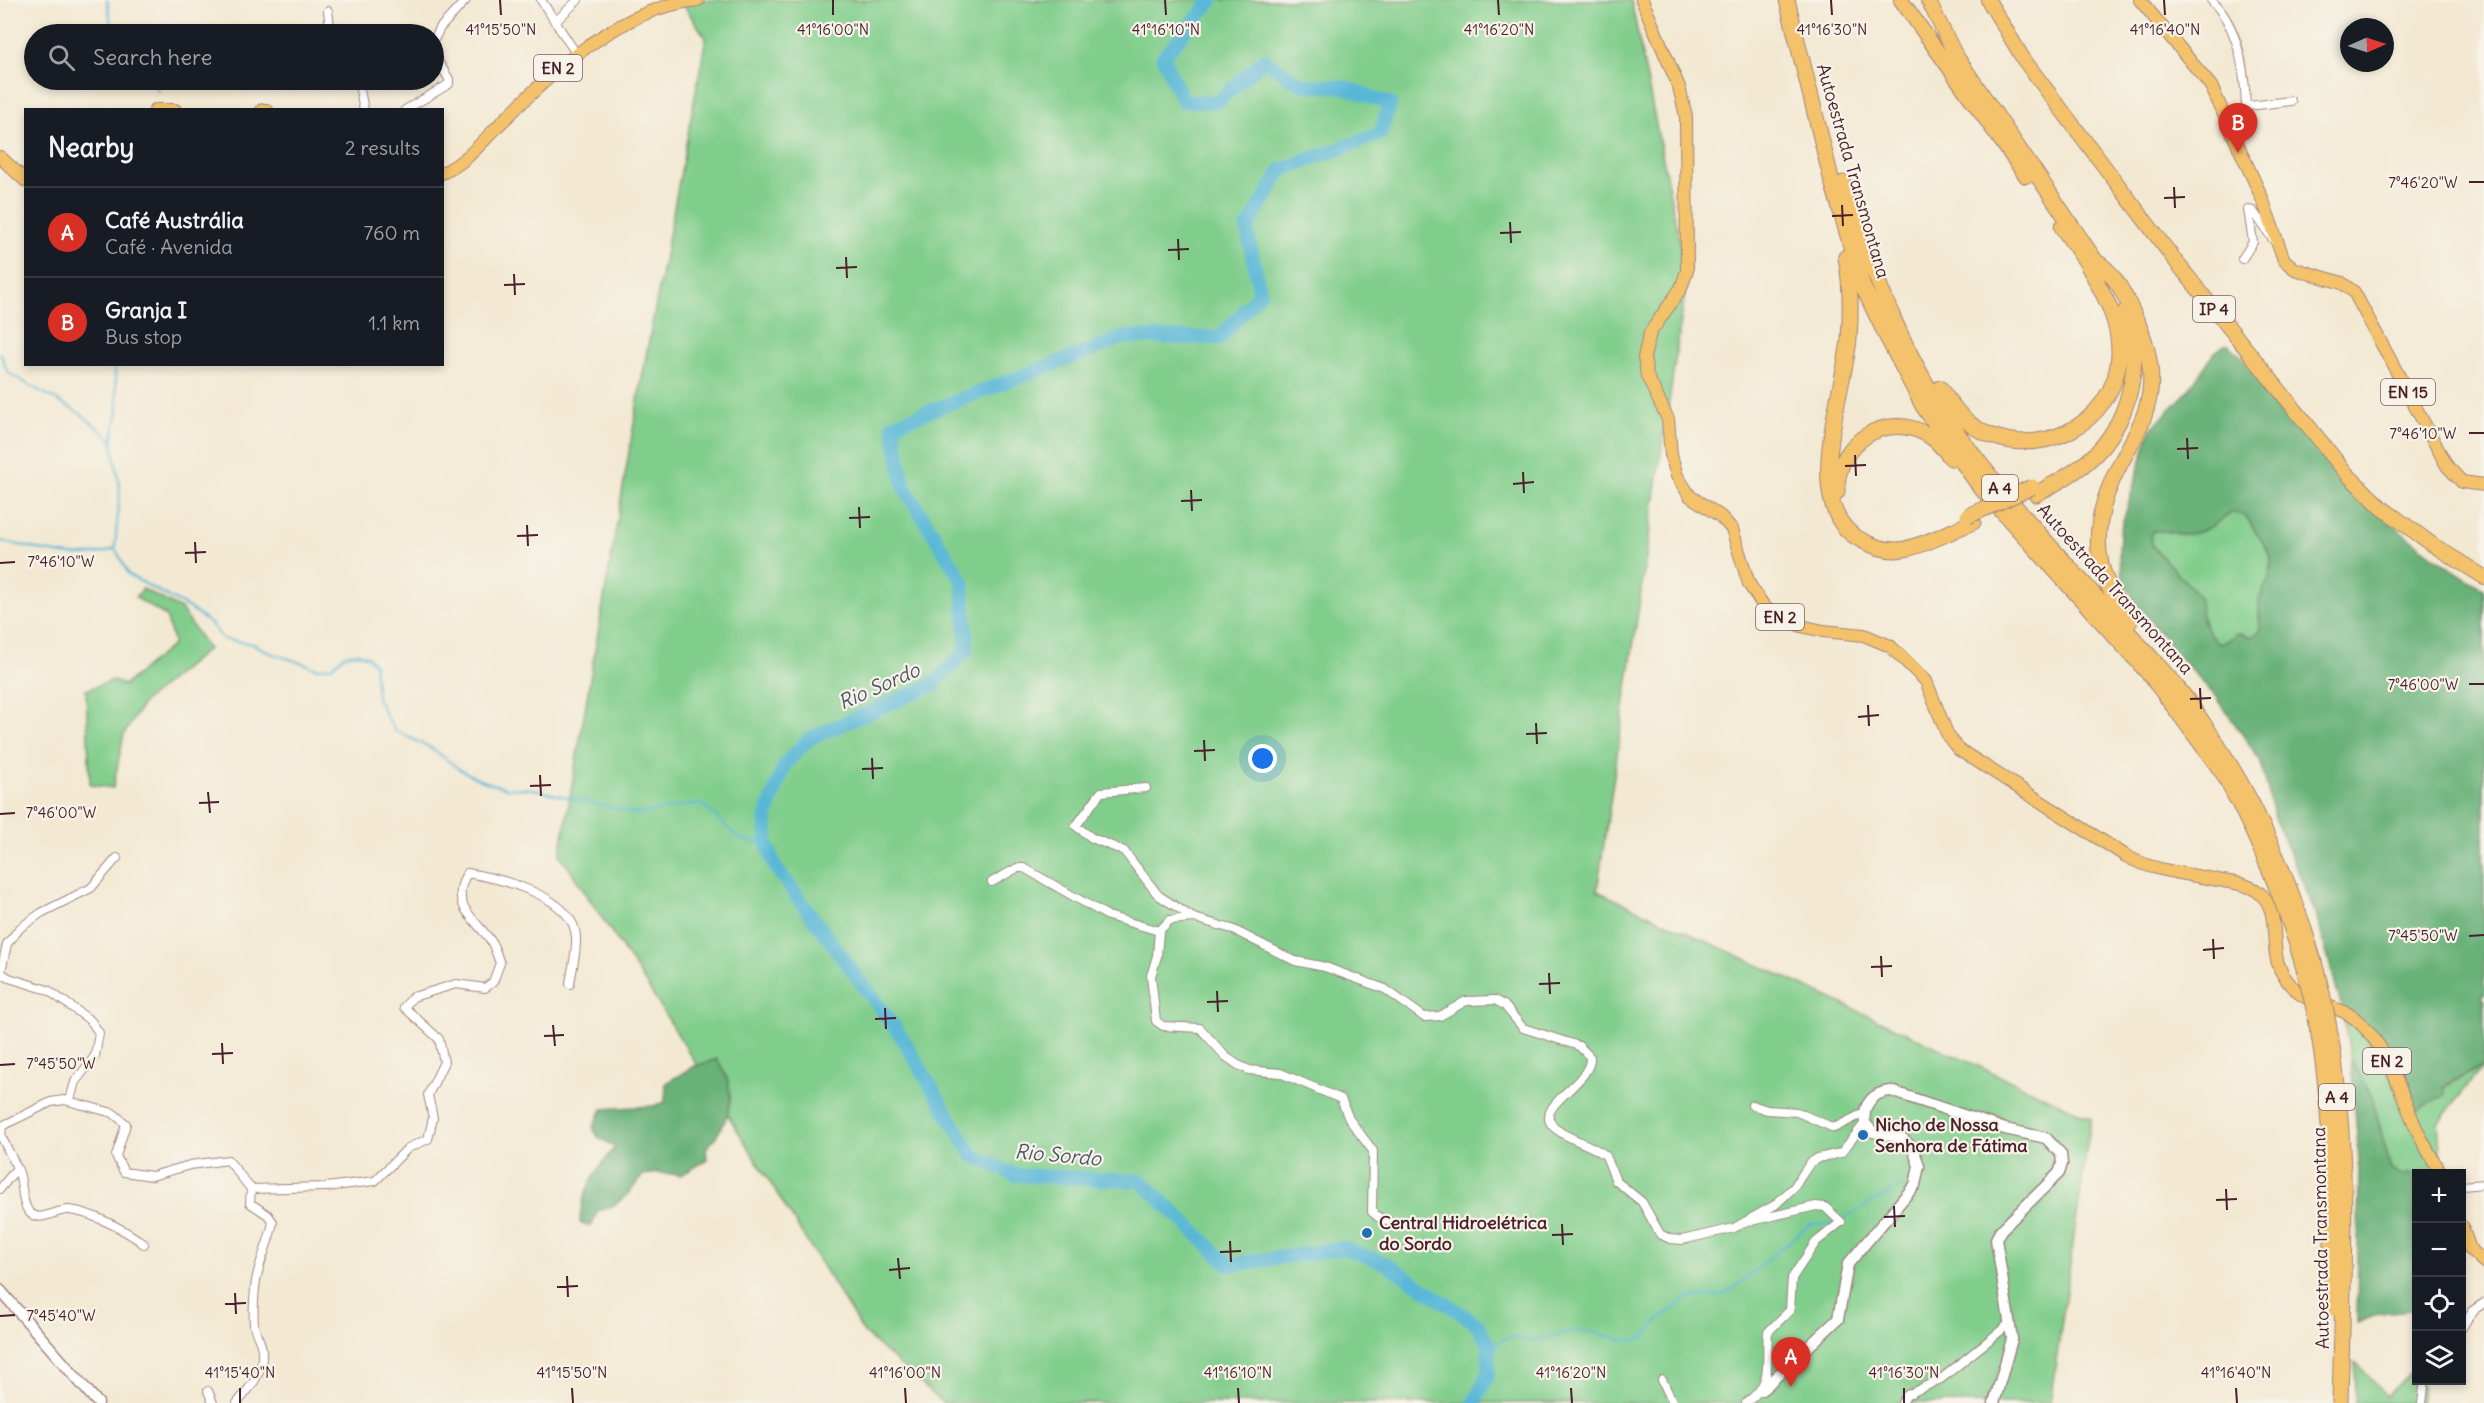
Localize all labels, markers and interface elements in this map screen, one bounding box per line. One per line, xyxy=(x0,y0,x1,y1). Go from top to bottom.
north arrow xyxy=(2340,18,2394,72)
text: 41°15'50"N xyxy=(466,20,536,39)
text: 41°16'00"N xyxy=(797,20,869,39)
text: 41°16'10"N xyxy=(1132,20,1200,39)
text: 41°16'20"N xyxy=(1464,20,1534,39)
text: 41°16'30"N xyxy=(1797,20,1867,39)
text: 41°16'40"N xyxy=(2130,20,2200,39)
search box xyxy=(24,24,444,90)
icon: search xyxy=(45,41,78,74)
text: Search here xyxy=(93,43,212,71)
road number: EN 2 xyxy=(534,55,582,81)
street label: Autoestrada Transmontana xyxy=(1812,61,1895,281)
pin: B xyxy=(2218,104,2258,153)
text: Nearby xyxy=(48,131,134,164)
text: 2 results xyxy=(345,135,420,160)
text: 7°46'20"W xyxy=(2388,173,2458,192)
text: Café Austrália xyxy=(105,206,244,234)
text: A xyxy=(61,220,74,245)
text: 760 m xyxy=(363,220,420,245)
text: Café · Avenida xyxy=(105,234,233,259)
text: Granja I xyxy=(105,296,187,324)
road number: IP 4 xyxy=(2193,296,2235,322)
text: B xyxy=(61,310,74,335)
text: 1.1 km xyxy=(368,310,420,335)
text: Bus stop xyxy=(105,324,182,349)
road number: EN 15 xyxy=(2381,379,2435,405)
text: 7°46'10"W xyxy=(2390,424,2457,443)
road number: A 4 xyxy=(1982,475,2018,501)
street label: Autoestrada Transmontana xyxy=(2033,498,2198,679)
text: 7°46'10"W xyxy=(28,552,95,571)
road number: EN 2 xyxy=(1756,604,1804,630)
water label: Rio Sordo xyxy=(834,656,925,715)
text: 7°46'00"W xyxy=(2388,675,2459,694)
your location xyxy=(1248,744,1277,773)
text: 7°46'00"W xyxy=(26,803,97,822)
text: 7°45'50"W xyxy=(2388,926,2458,945)
road number: EN 2 xyxy=(2363,1048,2411,1074)
text: 7°45'50"W xyxy=(26,1054,96,1073)
road number: A 4 xyxy=(2319,1084,2355,1110)
place label: Nicho de Nossa Senhora de Fátima xyxy=(1875,1113,2028,1157)
street label: Autoestrada Transmontana xyxy=(2307,1127,2334,1349)
marker: Nicho de Nossa Senhora de Fátima xyxy=(1856,1128,1870,1142)
water label: Rio Sordo xyxy=(1014,1138,1104,1171)
map controls xyxy=(2412,1169,2466,1385)
button: + xyxy=(2412,1169,2466,1223)
place label: Central Hidroelétrica do Sordo xyxy=(1379,1211,1547,1255)
button: − xyxy=(2412,1223,2466,1277)
marker: Central Hidroelétrica do Sordo xyxy=(1360,1226,1374,1240)
button: locate xyxy=(2412,1277,2466,1331)
text: 7°45'40"W xyxy=(26,1306,96,1325)
button: layers xyxy=(2412,1331,2466,1385)
pin: A xyxy=(1772,1338,1810,1387)
text: 41°15'40"N xyxy=(205,1363,275,1382)
text: 41°15'50"N xyxy=(537,1363,607,1382)
text: 41°16'00"N xyxy=(869,1363,941,1382)
text: 41°16'10"N xyxy=(1204,1363,1272,1382)
text: 41°16'20"N xyxy=(1536,1363,1606,1382)
text: 41°16'30"N xyxy=(1869,1363,1939,1382)
text: 41°16'40"N xyxy=(2201,1363,2271,1382)

